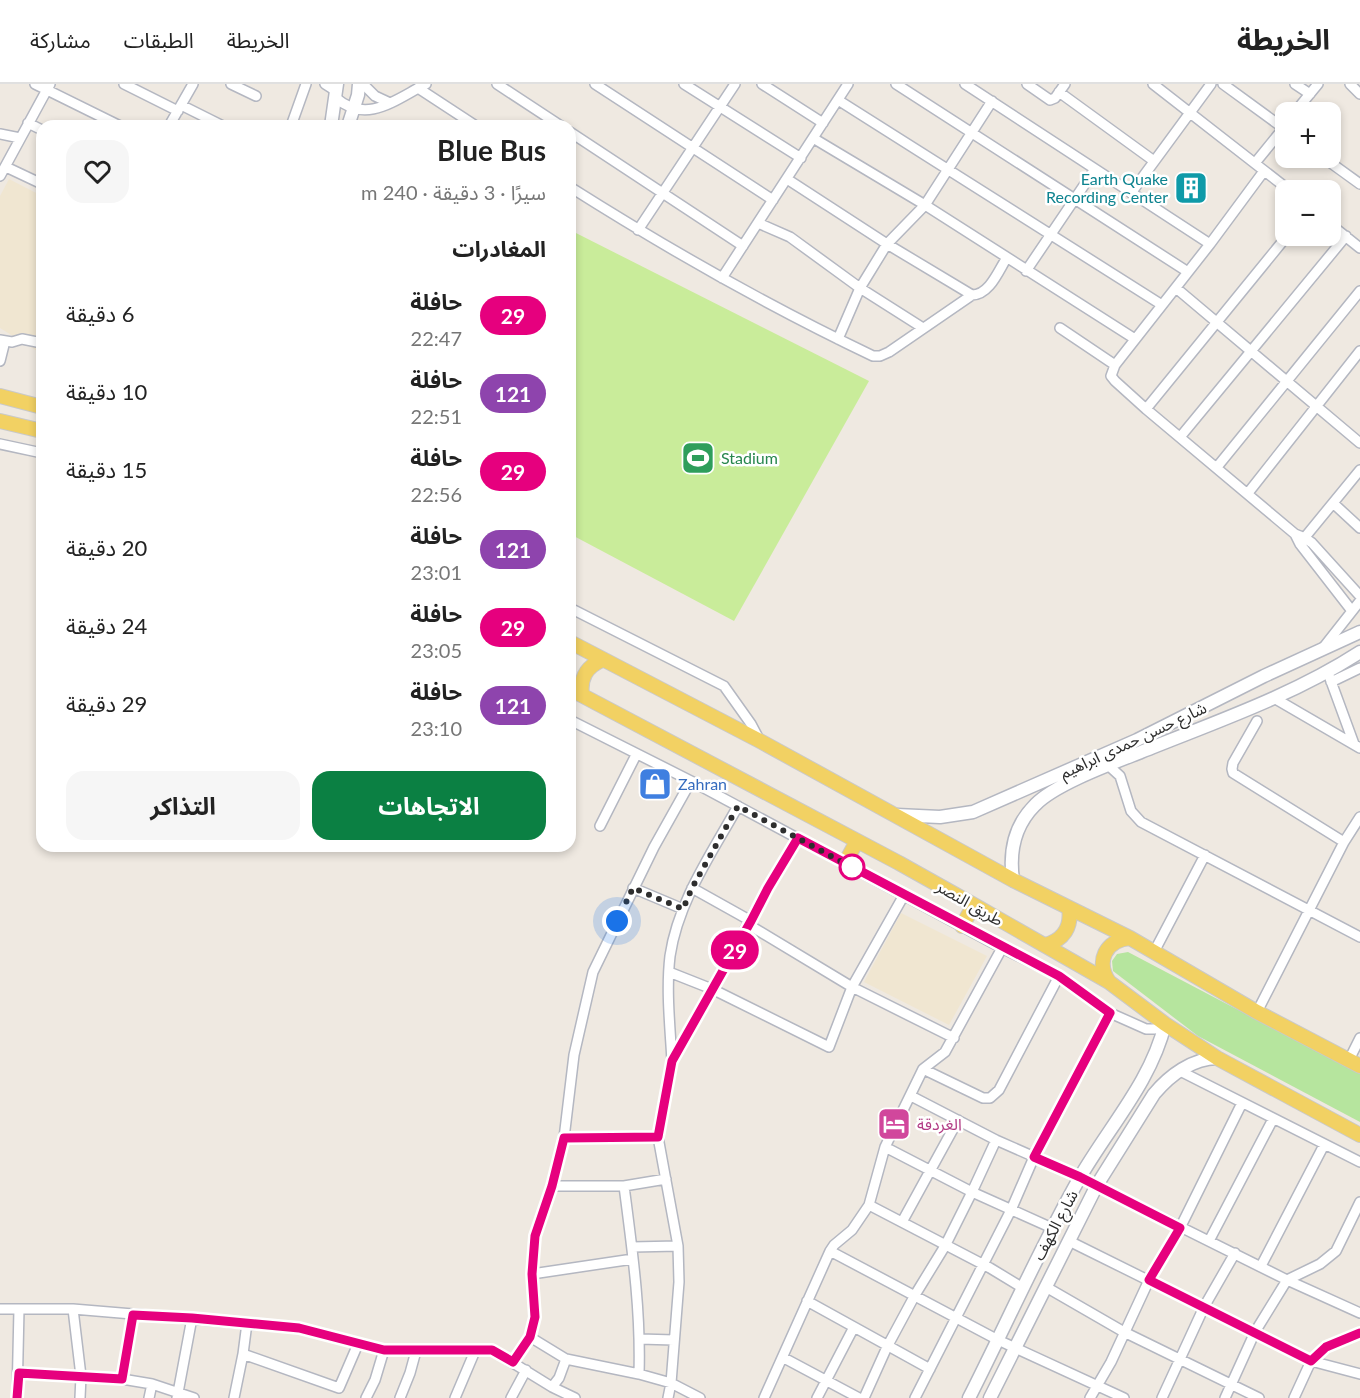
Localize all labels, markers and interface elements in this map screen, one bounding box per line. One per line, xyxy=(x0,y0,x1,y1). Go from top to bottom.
text: الخريطة xyxy=(1237,22,1330,56)
text: مشاركة xyxy=(30,27,91,52)
text: الطبقات xyxy=(124,27,194,52)
text: الخريطة xyxy=(227,27,290,52)
map controls xyxy=(1275,102,1341,246)
button: + xyxy=(1275,102,1341,168)
text: Blue Bus xyxy=(437,133,546,167)
button: heart xyxy=(66,140,129,203)
place label: Earth Quake Recording Center xyxy=(1046,169,1168,206)
building icon: Earth Quake Recording Center xyxy=(1173,170,1209,206)
text: سيرًا · 3 دقيقة · 240 m xyxy=(361,180,546,204)
button: − xyxy=(1275,180,1341,246)
text: المغادرات xyxy=(452,235,546,262)
text: حافلة xyxy=(410,288,462,315)
text: 6 دقيقة xyxy=(66,300,135,327)
text: 29 xyxy=(501,303,525,328)
text: 22:47 xyxy=(411,326,462,350)
text: حافلة xyxy=(410,366,462,393)
text: 10 دقيقة xyxy=(66,378,147,405)
text: 121 xyxy=(495,381,531,406)
text: 22:51 xyxy=(411,404,462,428)
sports icon: Stadium xyxy=(680,440,716,476)
text: حافلة xyxy=(410,444,462,471)
place label: Stadium xyxy=(721,448,778,467)
text: 15 دقيقة xyxy=(66,456,147,483)
text: 29 xyxy=(501,459,525,484)
text: 22:56 xyxy=(411,482,462,506)
text: حافلة xyxy=(410,522,462,549)
text: 20 دقيقة xyxy=(66,534,147,561)
text: 121 xyxy=(495,537,531,562)
text: 23:01 xyxy=(411,560,462,584)
text: حافلة xyxy=(410,600,462,627)
text: 24 دقيقة xyxy=(66,612,147,639)
text: 29 xyxy=(501,615,525,640)
text: 23:05 xyxy=(411,638,462,662)
text: حافلة xyxy=(410,678,462,705)
text: 29 دقيقة xyxy=(66,690,147,717)
text: 121 xyxy=(495,693,531,718)
street label: شارع حسن حمدى ابراهيم xyxy=(1056,697,1211,785)
text: 23:10 xyxy=(411,716,462,740)
shop icon: Zahran xyxy=(637,766,673,802)
button: التذاكر xyxy=(66,771,300,840)
button: الاتجاهات xyxy=(312,771,546,840)
place label: Zahran xyxy=(678,774,727,793)
unlabelled marker xyxy=(839,854,865,880)
street label: طريق النصر xyxy=(932,875,1007,931)
your location xyxy=(602,906,632,936)
line badge: 29 xyxy=(708,930,762,970)
text: 29 xyxy=(723,938,747,963)
hotel icon: الغردقة xyxy=(876,1106,912,1142)
place label: الغردقة xyxy=(917,1114,962,1134)
street label: شارع الكهف xyxy=(1028,1186,1085,1265)

